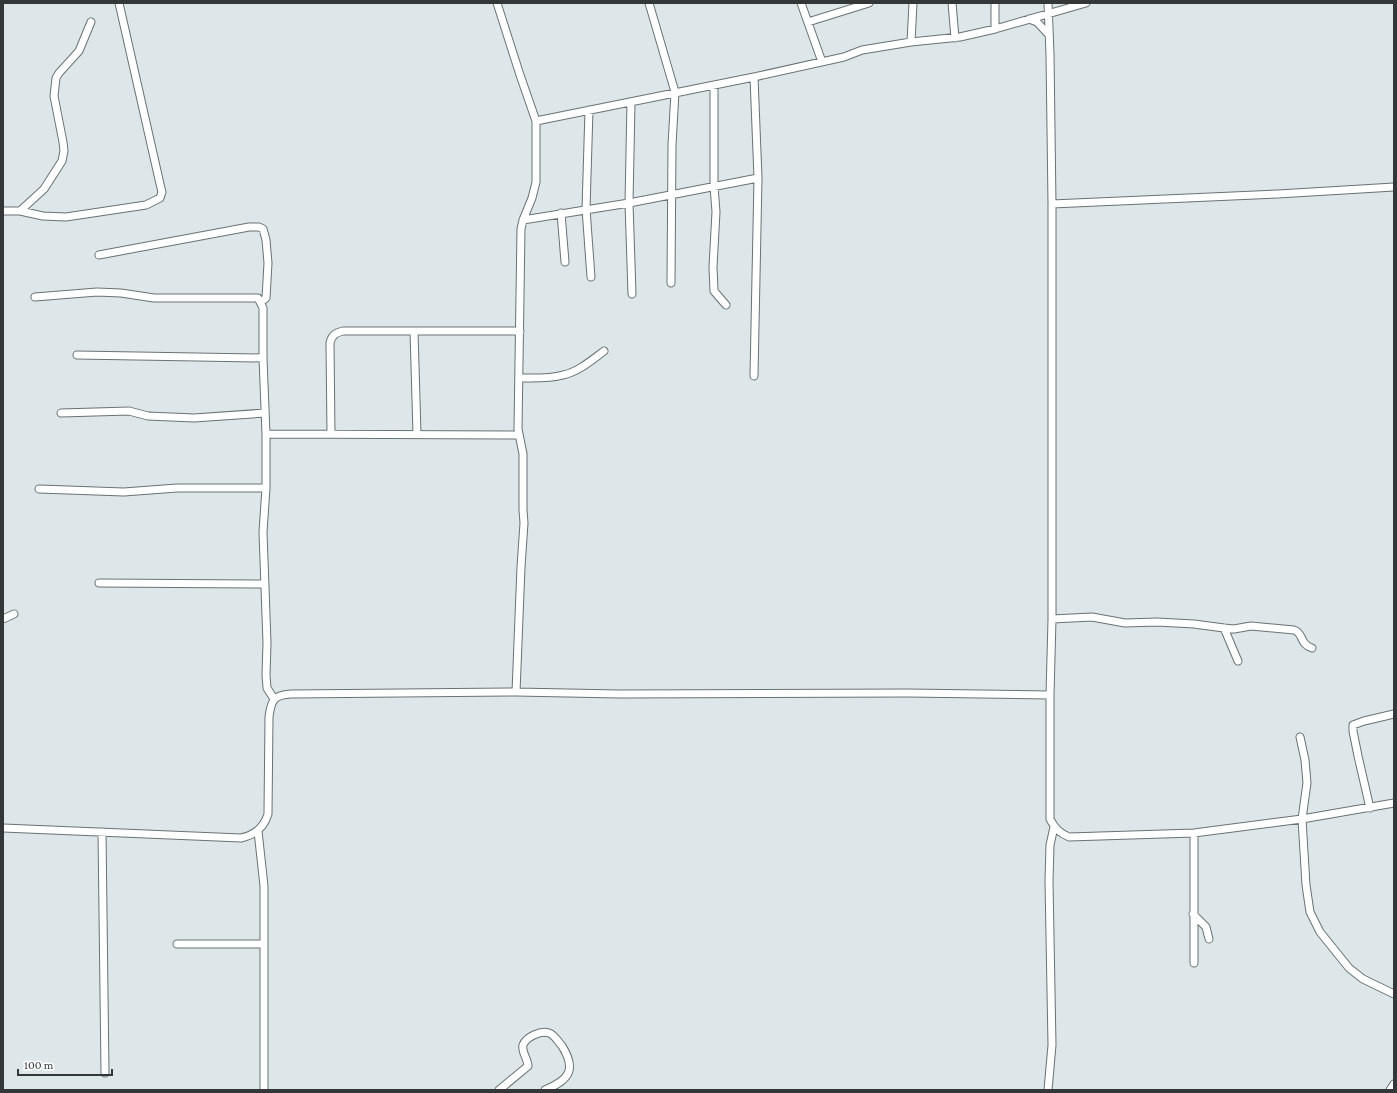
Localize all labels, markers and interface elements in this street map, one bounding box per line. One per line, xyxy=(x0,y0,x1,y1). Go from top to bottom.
scale bar xyxy=(18,1051,112,1077)
text: 100 m xyxy=(24,1058,54,1072)

